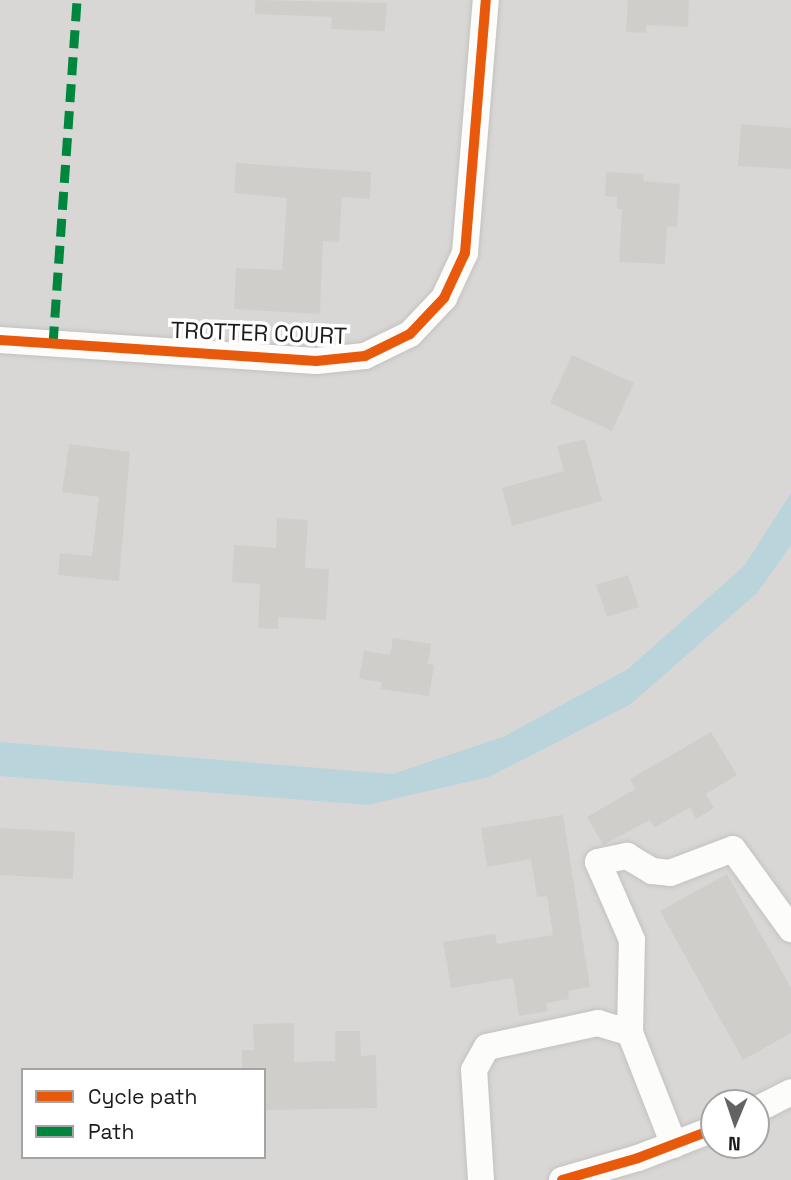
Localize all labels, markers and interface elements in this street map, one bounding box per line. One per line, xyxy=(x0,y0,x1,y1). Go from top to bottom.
street label: TROTTER COURT xyxy=(170,316,348,350)
legend xyxy=(21,1068,266,1159)
text: Cycle path xyxy=(88,1083,197,1110)
north arrow xyxy=(700,1089,770,1159)
text: Path xyxy=(88,1118,134,1145)
text: N xyxy=(728,1131,741,1156)

